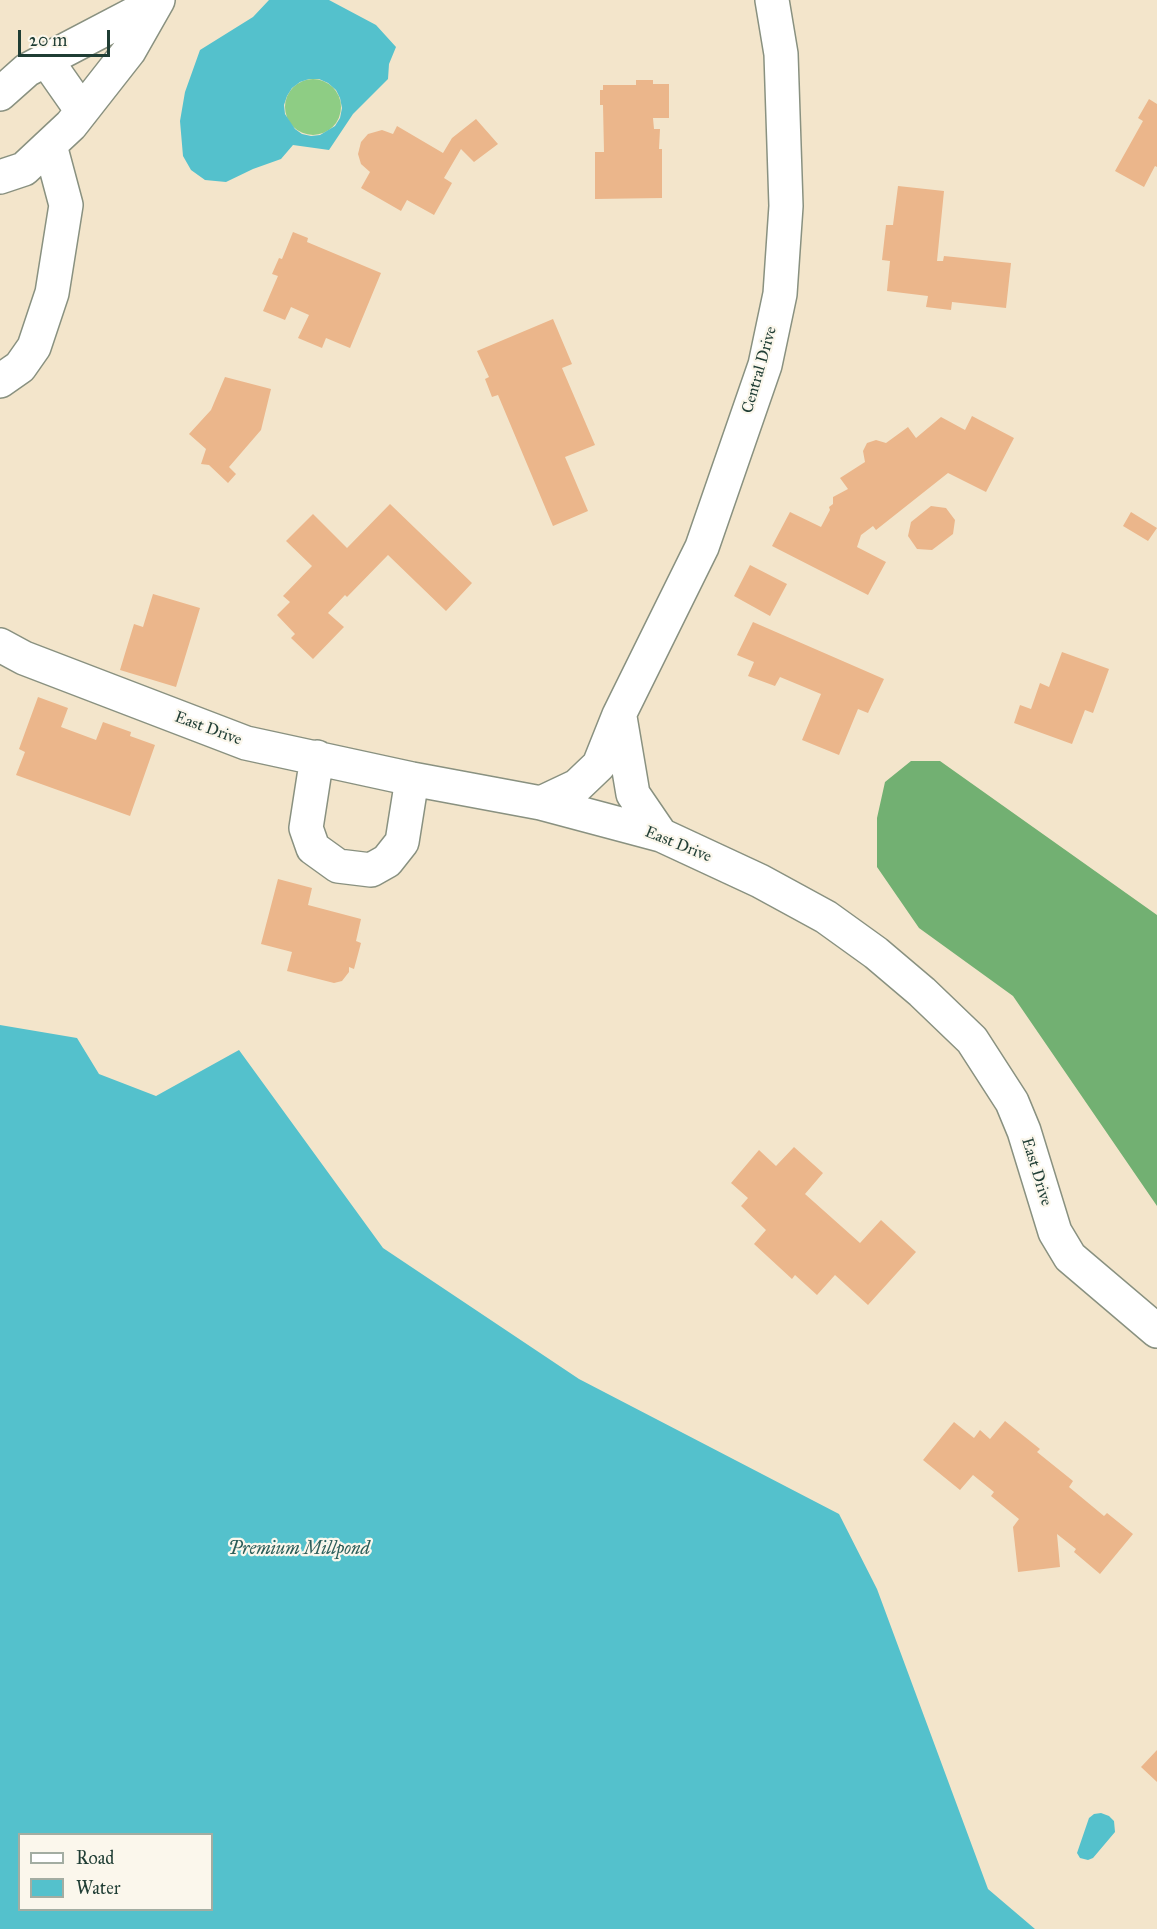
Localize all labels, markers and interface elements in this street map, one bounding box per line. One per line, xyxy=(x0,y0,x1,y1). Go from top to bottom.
scale bar xyxy=(21,18,112,56)
text: 20 m xyxy=(29,29,67,51)
street label: Central Drive xyxy=(738,324,782,416)
street label: East Drive xyxy=(172,708,244,750)
street label: East Drive xyxy=(642,823,714,867)
street label: East Drive xyxy=(1017,1136,1055,1208)
water label: Premium Millpond xyxy=(228,1539,370,1561)
legend xyxy=(18,1833,213,1911)
text: Road xyxy=(76,1847,114,1869)
text: Water xyxy=(76,1877,120,1899)

